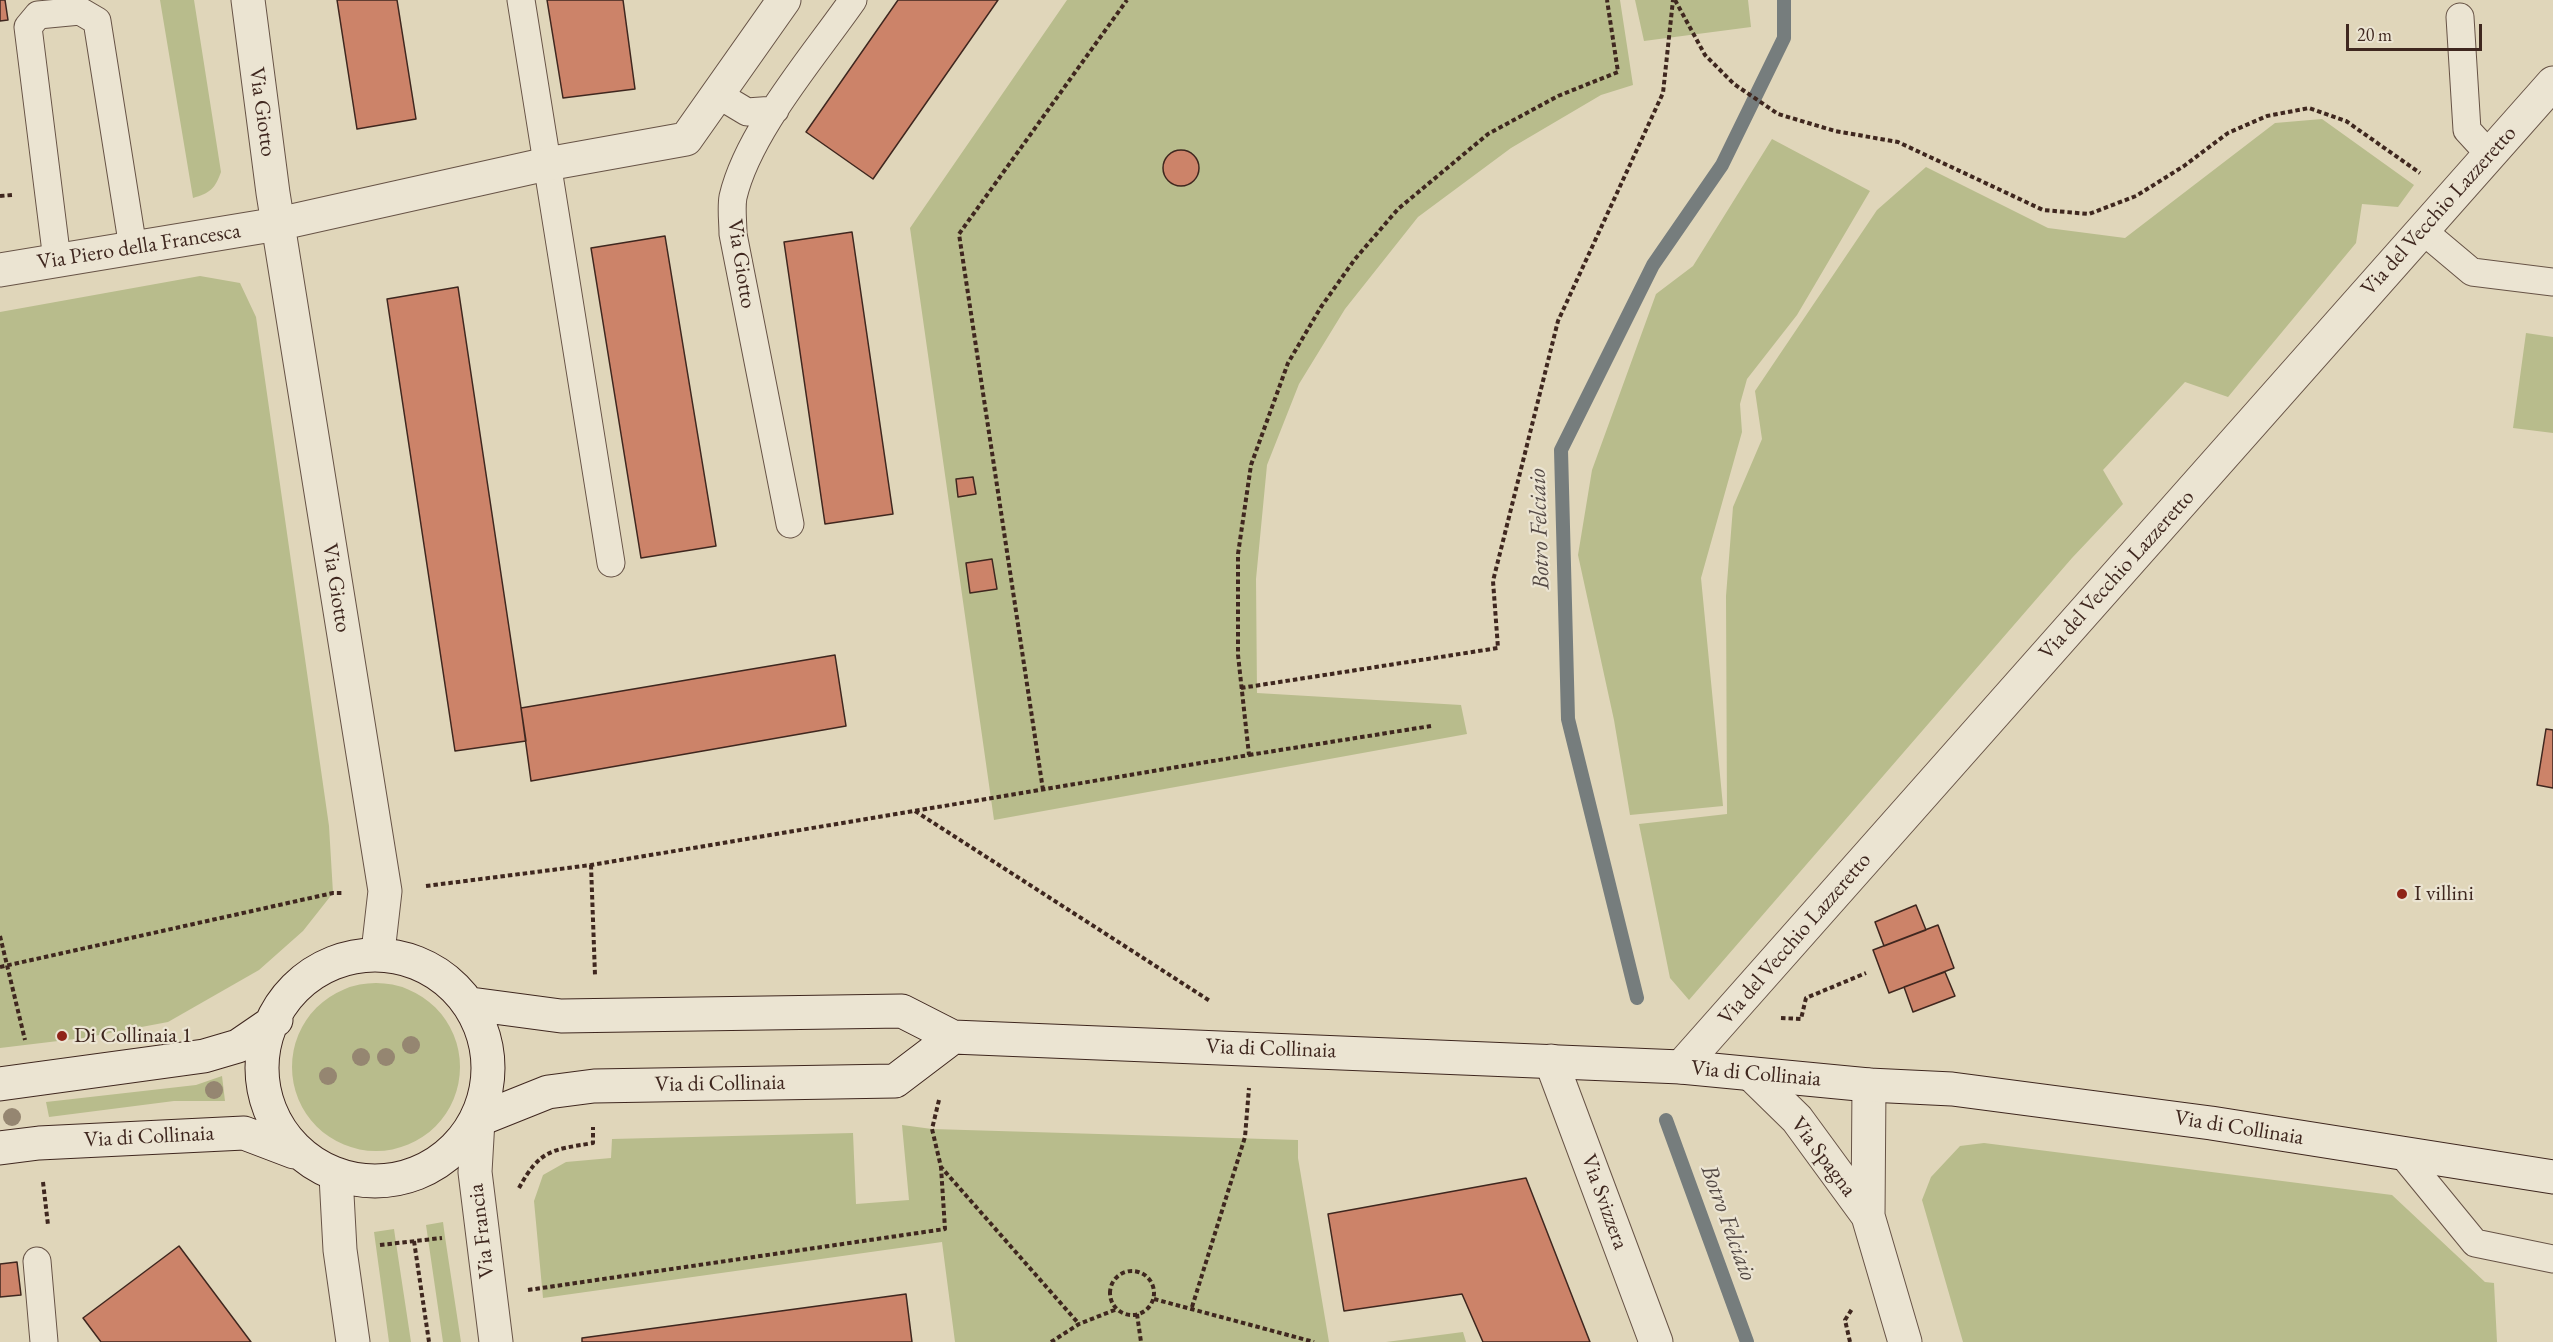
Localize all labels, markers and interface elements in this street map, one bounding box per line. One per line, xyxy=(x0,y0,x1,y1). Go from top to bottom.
scale bar xyxy=(2349,12,2486,50)
text: 20 m xyxy=(2357,23,2392,46)
street label: Via Giotto xyxy=(243,66,281,158)
street label: Via del Vecchio Lazzeretto xyxy=(2356,121,2522,301)
street label: Via Piero della Francesca xyxy=(35,218,243,276)
street label: Via Giotto xyxy=(721,218,761,310)
water label: Botro Felciaio xyxy=(1523,468,1557,590)
street label: Via del Vecchio Lazzeretto xyxy=(2034,485,2200,665)
street label: Via Giotto xyxy=(316,542,356,634)
street label: Via del Vecchio Lazzeretto xyxy=(1713,847,1877,1031)
place label: I villini xyxy=(2414,881,2474,907)
marker: I villini xyxy=(2395,887,2409,901)
place label: Di Collinaia 1 xyxy=(74,1023,192,1049)
marker: Di Collinaia 1 xyxy=(55,1029,69,1043)
street label: Via di Collinaia xyxy=(1205,1034,1337,1064)
street label: Via di Collinaia xyxy=(1690,1055,1822,1093)
street label: Via di Collinaia xyxy=(655,1070,785,1098)
street label: Via di Collinaia xyxy=(2172,1105,2306,1151)
street label: Via Spagna xyxy=(1785,1112,1861,1202)
street label: Via di Collinaia xyxy=(83,1120,215,1154)
street label: Via Svizzera xyxy=(1575,1151,1633,1253)
water label: Botro Felciaio xyxy=(1694,1161,1762,1285)
street label: Via Francia xyxy=(463,1182,501,1280)

